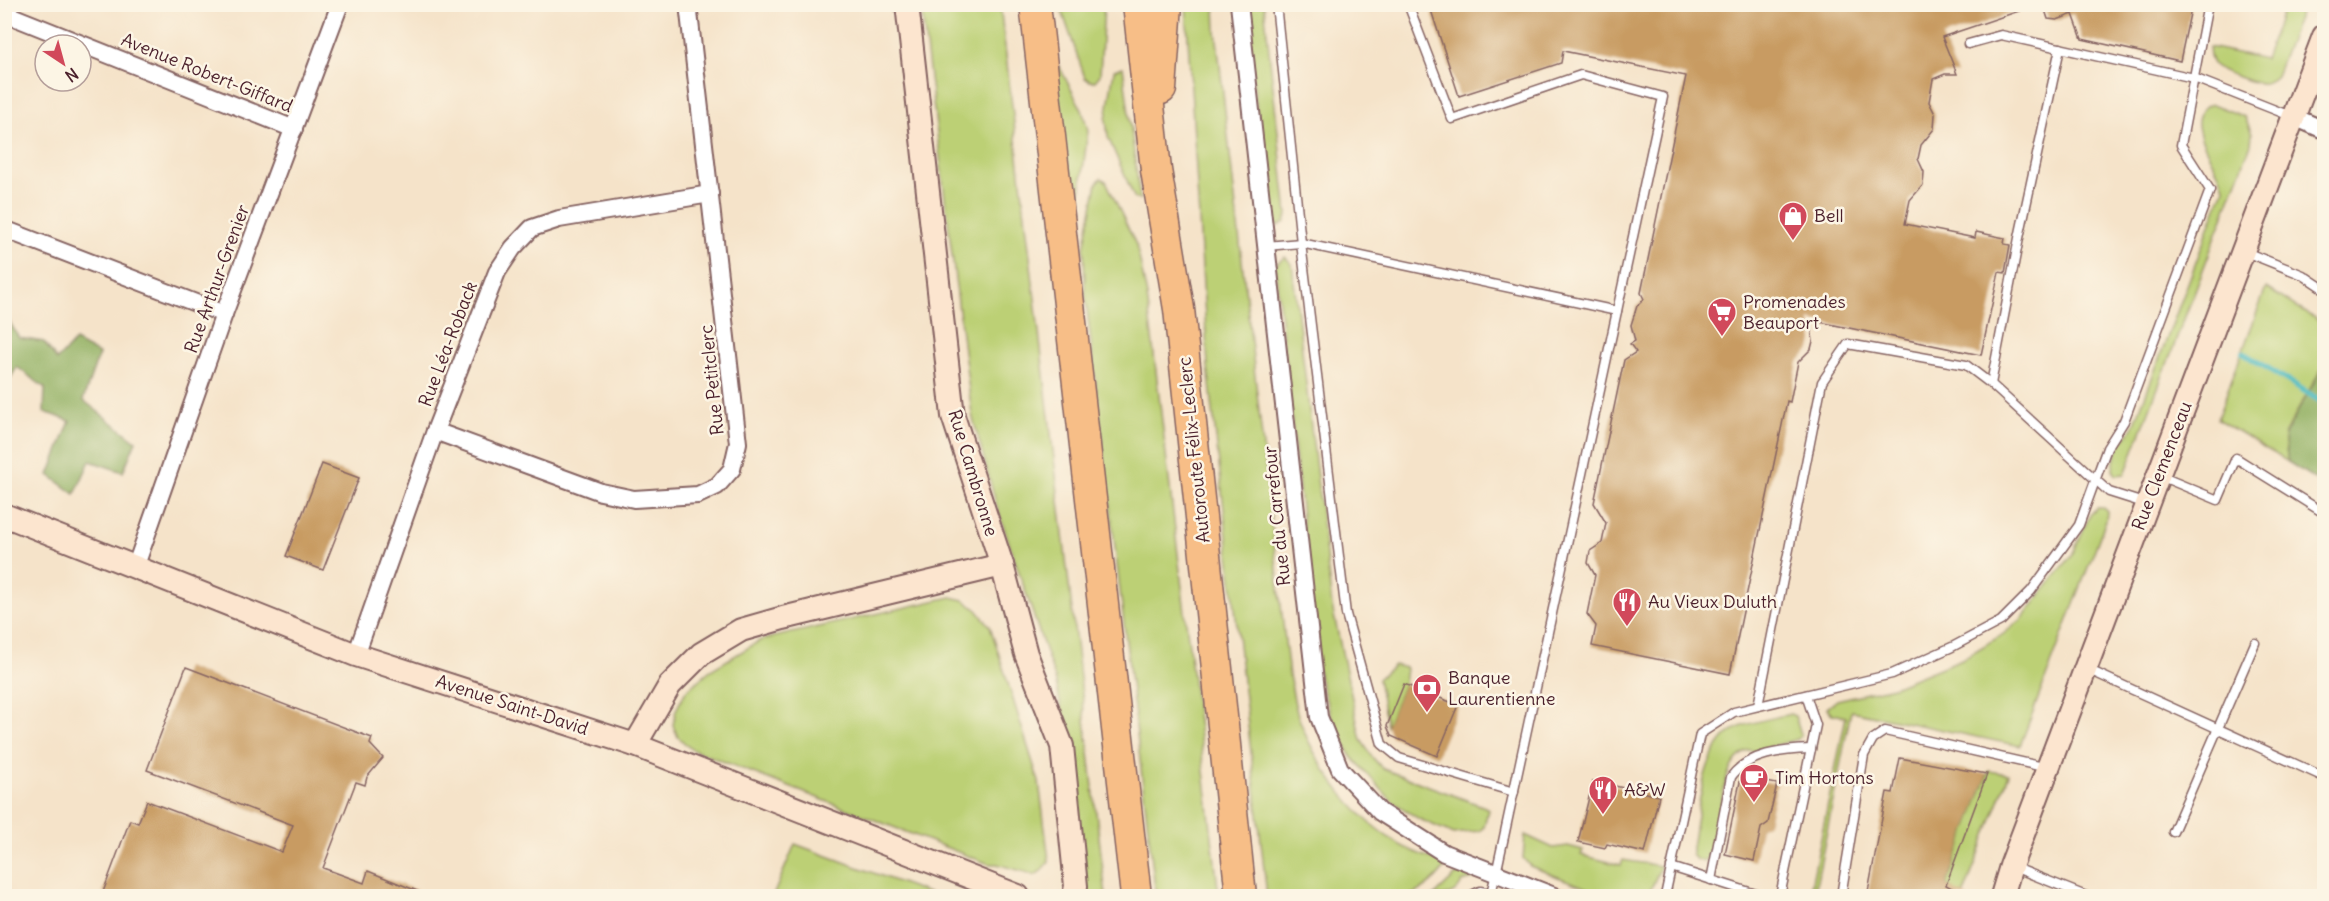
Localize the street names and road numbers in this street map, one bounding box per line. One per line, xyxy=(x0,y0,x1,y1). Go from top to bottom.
street label: Avenue Robert-Giffard xyxy=(118,28,297,118)
street label: Rue Arthur-Grenier xyxy=(179,201,254,356)
street label: Rue Léa-Roback xyxy=(413,278,482,410)
street label: Rue Petitclerc xyxy=(694,324,729,436)
street label: Autoroute Félix-Leclerc xyxy=(1172,356,1215,544)
street label: Rue Clemenceau xyxy=(2126,398,2197,534)
street label: Rue Cambronne xyxy=(943,407,1004,539)
street label: Rue du Carrefour xyxy=(1258,444,1295,587)
street label: Avenue Saint-David xyxy=(433,669,592,740)

